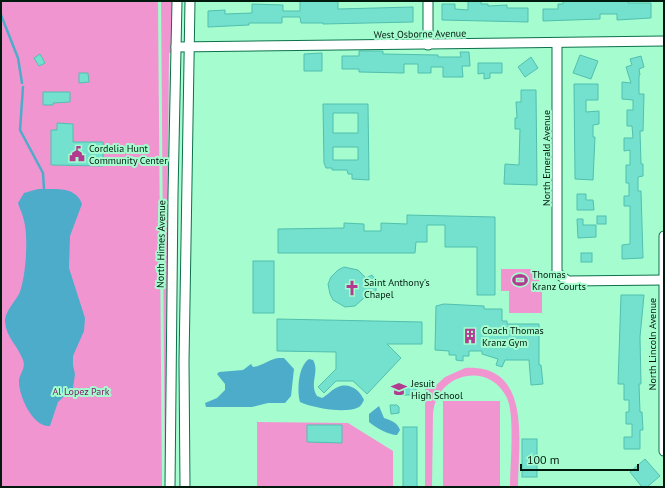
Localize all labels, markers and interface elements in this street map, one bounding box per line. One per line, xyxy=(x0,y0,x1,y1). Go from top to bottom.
street label: West Osborne Avenue xyxy=(374,27,466,41)
street label: North Emerald Avenue xyxy=(540,110,553,206)
place label: Cordelia Hunt Community Center xyxy=(89,142,168,167)
public building icon: Cordelia Hunt Community Center xyxy=(68,145,86,163)
street label: North Himes Avenue xyxy=(154,200,168,288)
place label: Thomas Kranz Courts xyxy=(532,268,586,293)
sports icon: Thomas Kranz Courts xyxy=(511,271,529,289)
place label: Saint Anthony's Chapel xyxy=(364,276,430,301)
church icon: Saint Anthony's Chapel xyxy=(343,279,361,297)
street label: North Lincoln Avenue xyxy=(646,298,659,390)
place label: Coach Thomas Kranz Gym xyxy=(482,324,544,349)
building icon: Coach Thomas Kranz Gym xyxy=(461,327,479,345)
place label: Jesuit High School xyxy=(410,377,463,402)
school or university icon: Jesuit High School xyxy=(390,380,408,398)
park label: Al Lopez Park xyxy=(53,385,110,398)
scale bar xyxy=(521,446,638,472)
text: 100 m xyxy=(527,452,560,467)

